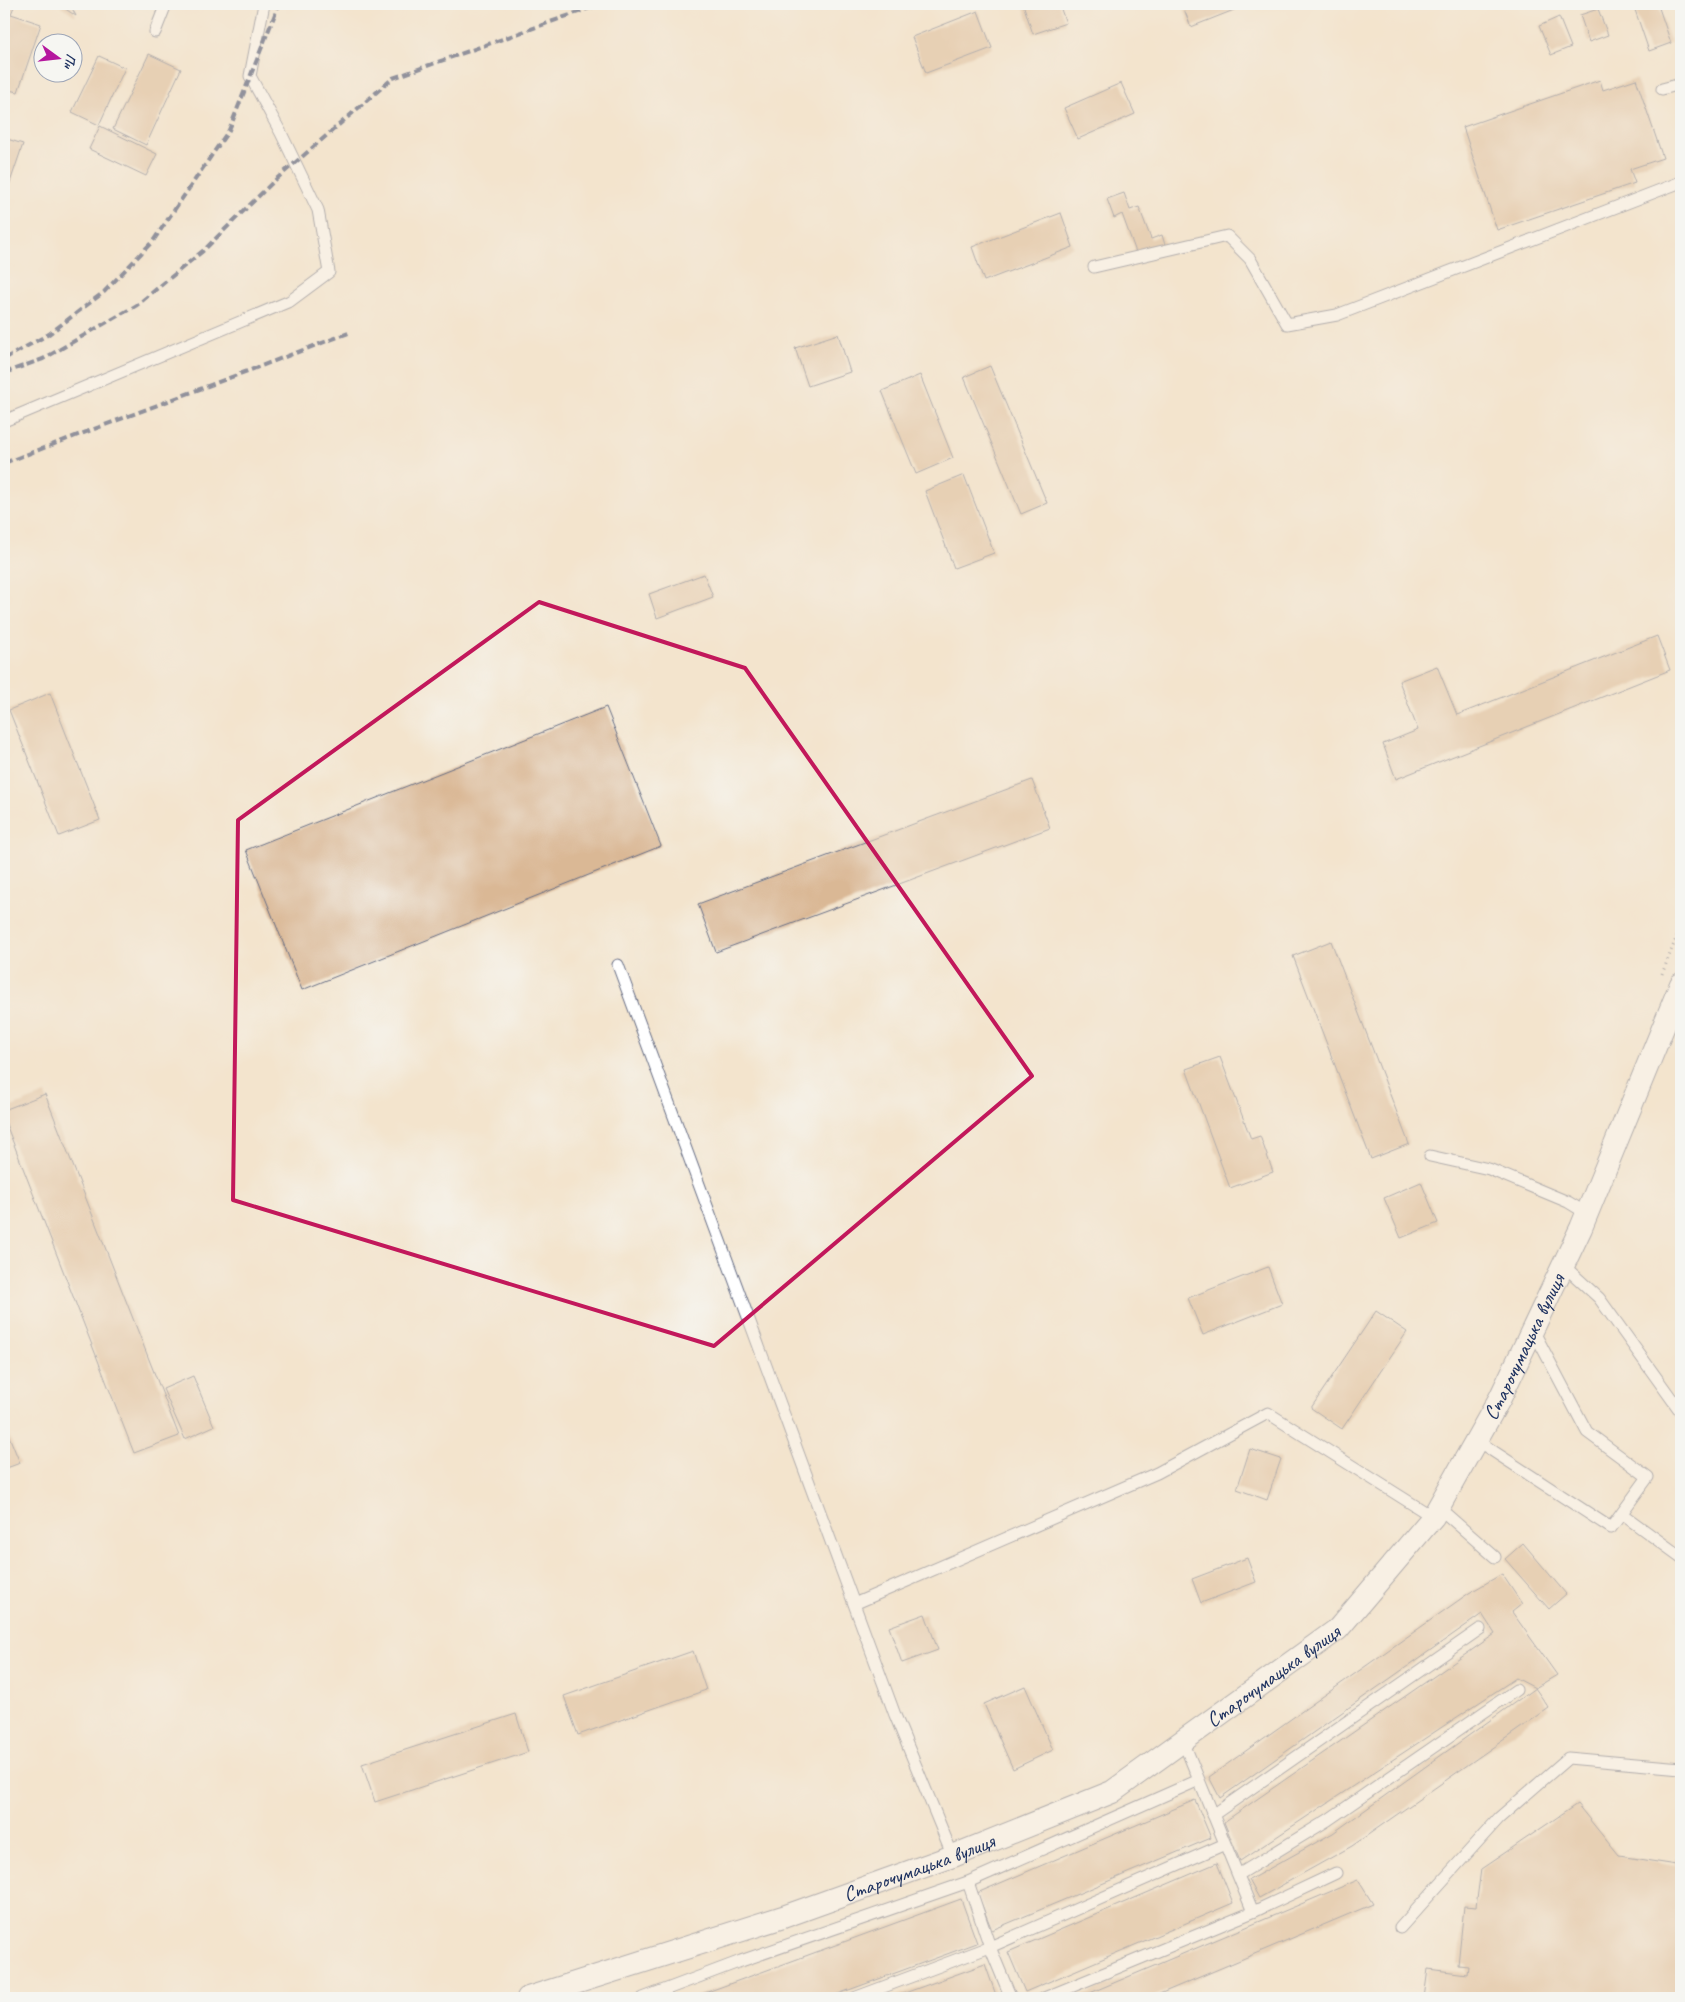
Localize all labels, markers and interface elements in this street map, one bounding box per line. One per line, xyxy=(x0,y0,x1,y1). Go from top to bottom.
north arrow xyxy=(32,32,82,82)
text: Пн xyxy=(60,52,80,71)
street label: Старочумацька вулиця xyxy=(1477,1268,1571,1425)
street label: Старочумацька вулиця xyxy=(1201,1618,1346,1733)
street label: Старочумацька вулиця xyxy=(840,1827,999,1907)

